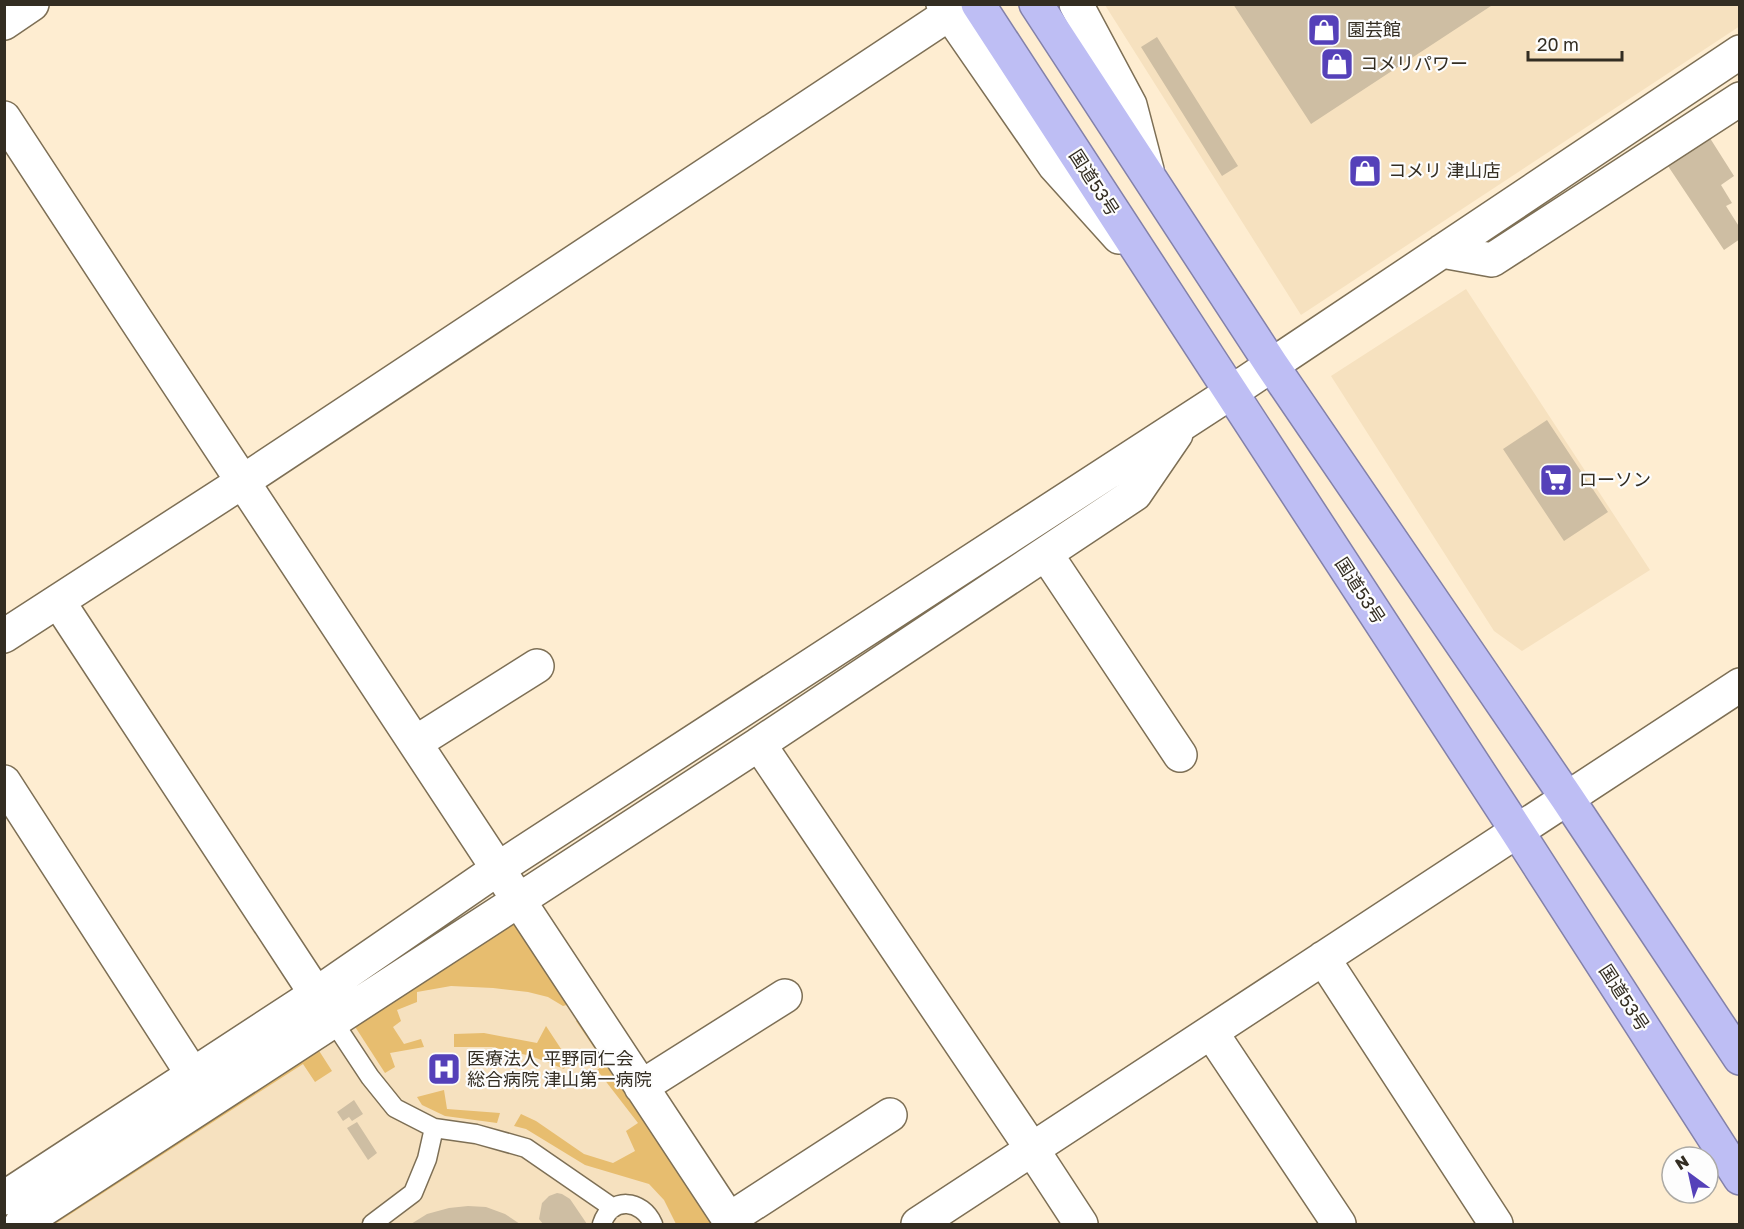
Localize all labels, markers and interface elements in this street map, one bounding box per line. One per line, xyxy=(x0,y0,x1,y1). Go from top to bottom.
shop icon: 園芸館 xyxy=(1306,12,1342,48)
place label: 園芸館 xyxy=(1347,18,1401,40)
scale bar xyxy=(1528,24,1622,62)
text: 20 m xyxy=(1537,33,1579,55)
shop icon: コメリパワー xyxy=(1319,46,1355,82)
place label: コメリパワー xyxy=(1360,52,1468,74)
street label: 国道53号 xyxy=(1065,145,1124,220)
shop icon: コメリ 津山店 xyxy=(1347,153,1383,189)
place label: コメリ 津山店 xyxy=(1388,159,1501,181)
supermarket icon: ローソン xyxy=(1538,462,1574,498)
place label: ローソン xyxy=(1579,468,1651,490)
street label: 国道53号 xyxy=(1331,553,1390,628)
street label: 国道53号 xyxy=(1595,960,1654,1035)
place label: 医療法人 平野同仁会 総合病院 津山第一病院 xyxy=(467,1047,652,1090)
hospital icon: 医療法人 平野同仁会 総合病院 津山第一病院 xyxy=(426,1051,462,1087)
north arrow xyxy=(1660,1145,1720,1205)
text: N xyxy=(1671,1151,1692,1174)

